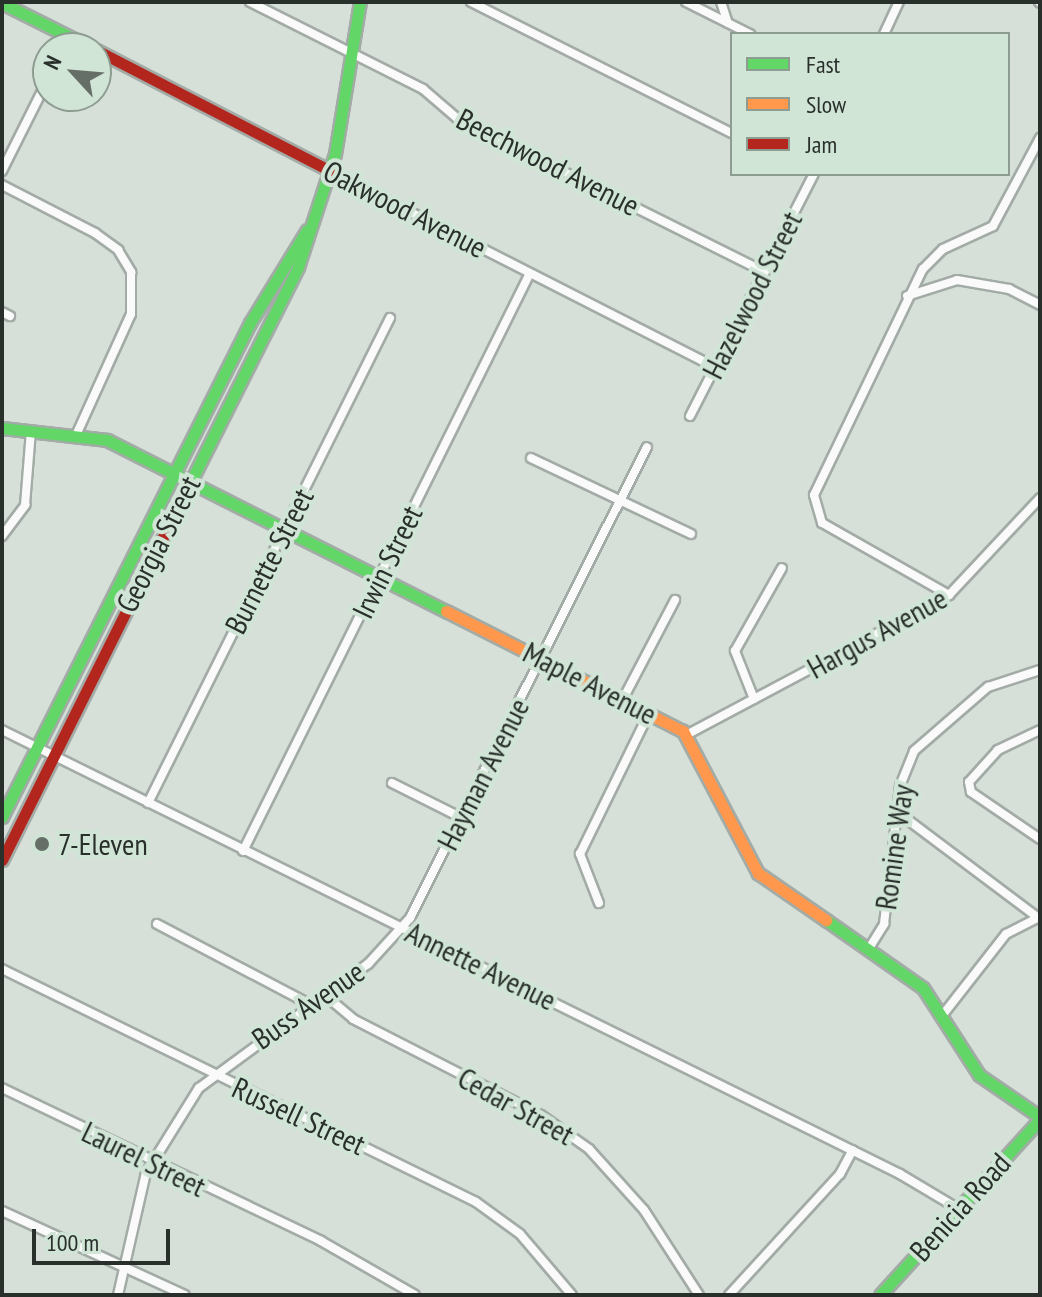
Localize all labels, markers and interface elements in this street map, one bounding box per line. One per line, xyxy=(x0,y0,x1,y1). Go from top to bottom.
north arrow xyxy=(32,32,112,112)
legend xyxy=(730,32,1010,176)
text: Fast xyxy=(806,49,840,80)
text: N xyxy=(37,51,67,74)
text: Slow xyxy=(806,89,846,120)
street label: Beechwood Avenue xyxy=(450,100,646,224)
text: Jam xyxy=(806,129,837,160)
street label: Oakwood Avenue xyxy=(317,152,493,266)
street label: Hazelwood Street xyxy=(694,205,810,385)
street label: Georgia Street xyxy=(108,470,208,618)
street label: Burnette Street xyxy=(217,482,321,640)
street label: Irwin Street xyxy=(344,500,430,624)
street label: Hargus Avenue xyxy=(801,580,953,686)
street label: Maple Avenue xyxy=(517,634,663,732)
street label: Hayman Avenue xyxy=(429,692,537,856)
street label: Romine Way xyxy=(867,782,921,912)
place label: 7-Eleven xyxy=(58,826,148,862)
marker: 7-Eleven xyxy=(33,835,51,853)
street label: Annette Avenue xyxy=(399,914,563,1018)
street label: Buss Avenue xyxy=(245,953,371,1057)
street label: Cedar Street xyxy=(452,1059,580,1153)
street label: Russell Street xyxy=(227,1070,371,1162)
street label: Laurel Street xyxy=(76,1114,212,1204)
street label: Benicia Road xyxy=(902,1146,1018,1268)
scale bar xyxy=(36,1213,174,1263)
text: 100 m xyxy=(46,1227,99,1258)

